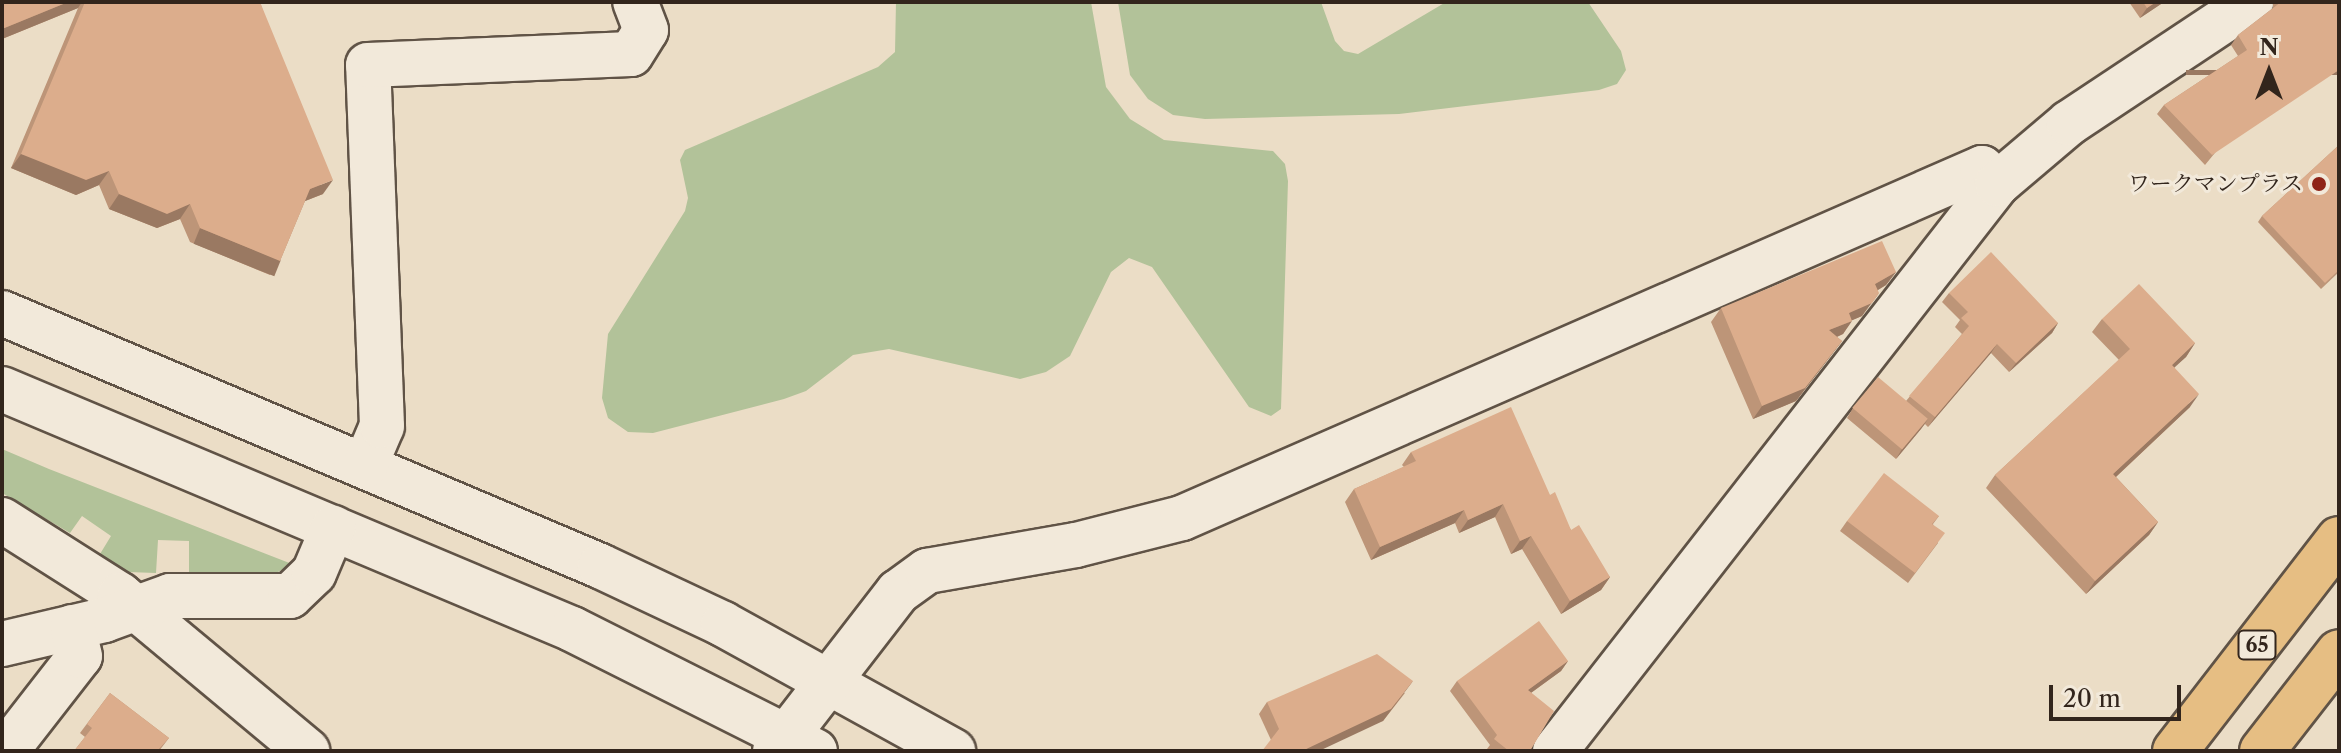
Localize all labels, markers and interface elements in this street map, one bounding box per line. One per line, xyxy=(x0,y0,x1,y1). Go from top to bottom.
north arrow xyxy=(2229,32,2309,112)
text: N xyxy=(2259,34,2279,61)
place label: ワークマンプラス xyxy=(2127,171,2303,197)
marker: ワークマンプラス xyxy=(2310,175,2328,193)
road number: 65 xyxy=(2237,629,2277,661)
scale bar xyxy=(2053,669,2185,719)
text: 20 m xyxy=(2063,684,2121,713)

